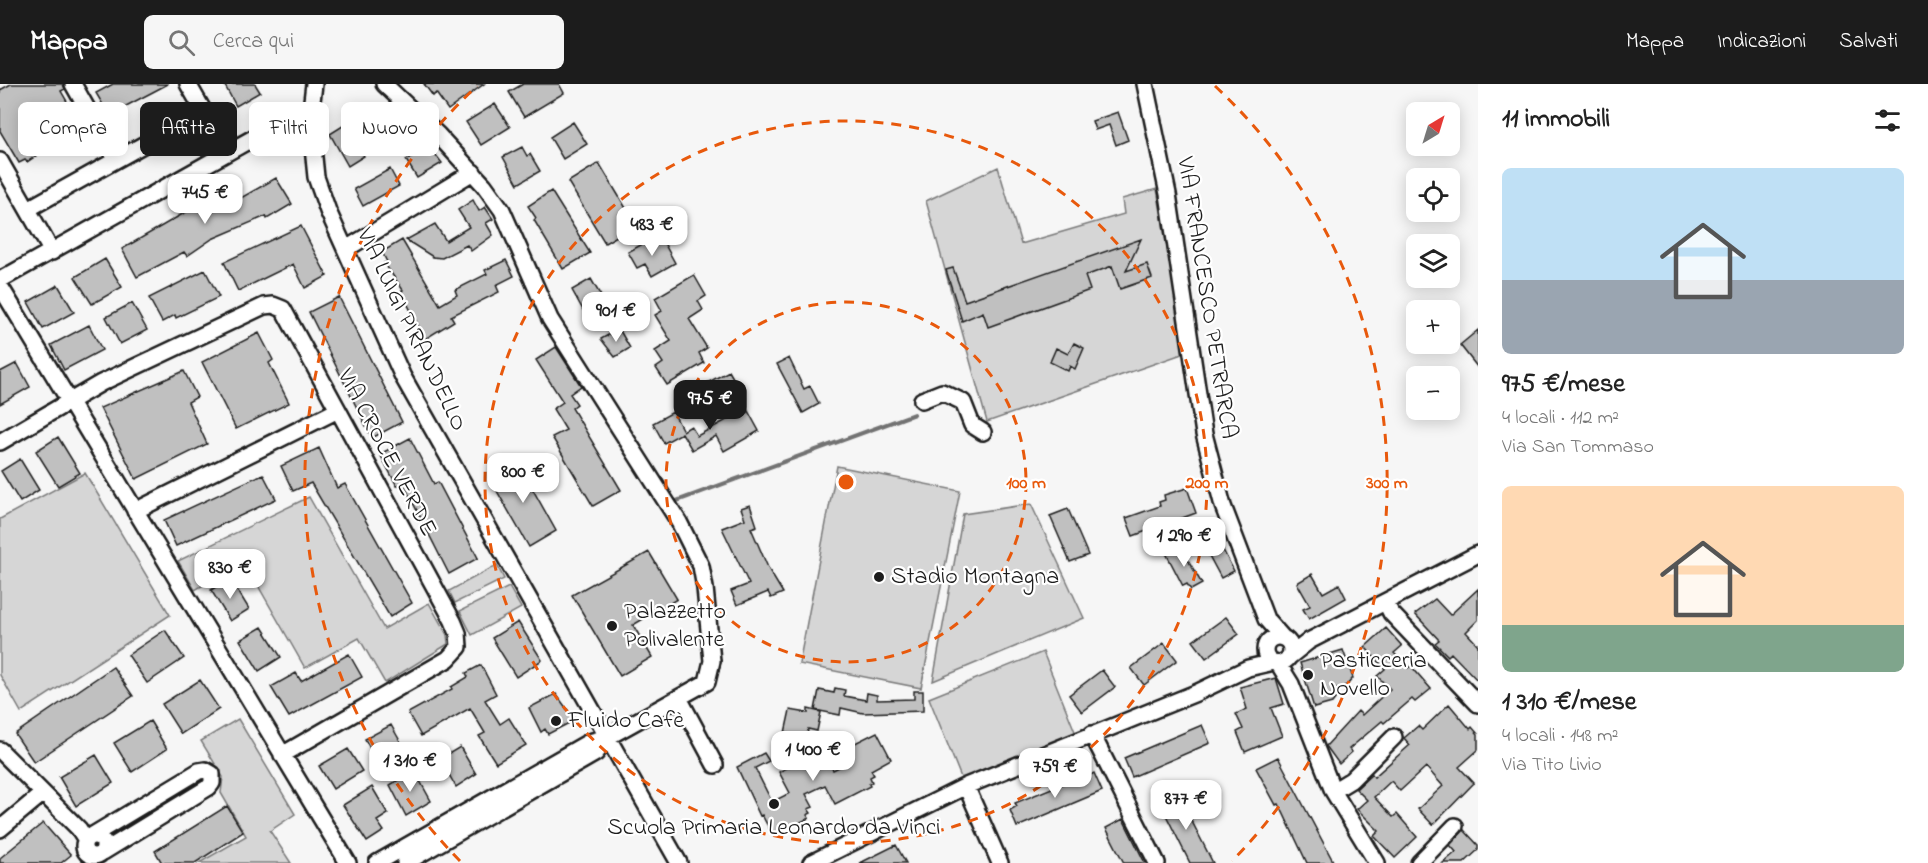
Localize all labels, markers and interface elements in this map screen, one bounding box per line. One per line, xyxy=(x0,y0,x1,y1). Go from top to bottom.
search box xyxy=(144,15,564,69)
text: Mappa xyxy=(30,22,108,63)
icon: search xyxy=(165,26,198,59)
text: Cerca qui xyxy=(213,26,294,58)
text: Mappa xyxy=(1626,27,1684,57)
text: Indicazioni xyxy=(1717,27,1806,57)
text: Salvati xyxy=(1839,27,1898,57)
text: 11 immobili xyxy=(1502,101,1610,139)
chip: Compra xyxy=(18,102,128,156)
chip: Affitta xyxy=(140,102,237,156)
chip: Filtri xyxy=(249,102,329,156)
chip: Nuovo xyxy=(341,102,439,156)
north arrow xyxy=(1406,102,1460,156)
map controls xyxy=(1406,102,1460,420)
icon: filters xyxy=(1871,104,1904,137)
street label: VIA FRANCESCO PETRARCA xyxy=(1166,153,1246,442)
button: locate xyxy=(1406,168,1460,222)
pin: 745 € xyxy=(163,174,247,225)
text: 745 € xyxy=(182,179,228,208)
pin: 483 € xyxy=(610,206,694,257)
icon: home xyxy=(1649,207,1757,315)
text: 483 € xyxy=(631,211,673,240)
street label: VIA LUIGI PIRANDELLO xyxy=(346,222,475,437)
button: layers xyxy=(1406,234,1460,288)
pin: 901 € xyxy=(574,292,658,343)
text: 901 € xyxy=(596,297,636,326)
button: + xyxy=(1406,300,1460,354)
street label: VIA CROCE VERDE xyxy=(327,362,445,543)
button: − xyxy=(1406,366,1460,420)
text: 975 €/mese xyxy=(1502,366,1625,404)
pin: 975 € xyxy=(668,380,752,431)
text: 975 € xyxy=(688,385,732,414)
text: 4 locali · 112 m² xyxy=(1502,404,1619,433)
text: Via San Tommaso xyxy=(1502,433,1654,462)
pin: 800 € xyxy=(481,453,565,504)
text: 800 € xyxy=(501,458,545,487)
text: 100 m xyxy=(1006,471,1046,497)
text: 200 m xyxy=(1185,471,1229,497)
text: 300 m xyxy=(1365,471,1408,497)
centre of rings xyxy=(836,472,856,492)
pin: 1 290 € xyxy=(1129,517,1239,568)
text: 1 290 € xyxy=(1157,522,1211,551)
icon: home xyxy=(1649,525,1757,633)
pin: 830 € xyxy=(188,549,272,600)
text: 830 € xyxy=(208,554,252,583)
place label: Stadio Montagna xyxy=(891,560,1059,595)
marker: Stadio Montagna xyxy=(872,570,886,584)
place label: Palazzetto Polivalente xyxy=(624,595,726,658)
marker: Palazzetto Polivalente xyxy=(605,619,619,633)
place label: Pasticceria Novello xyxy=(1320,644,1427,707)
marker: Pasticceria Novello xyxy=(1301,668,1315,682)
text: 1 310 €/mese xyxy=(1502,684,1636,722)
place label: Fluido Cafè xyxy=(567,704,684,739)
marker: Fluido Cafè xyxy=(549,714,563,728)
text: 4 locali · 148 m² xyxy=(1502,722,1618,751)
pin: 1 400 € xyxy=(758,731,868,782)
text: 1 400 € xyxy=(785,736,841,765)
pin: 1 310 € xyxy=(355,742,465,793)
text: 1 310 € xyxy=(383,747,437,776)
pin: 759 € xyxy=(1013,748,1097,799)
text: Via Tito Livio xyxy=(1502,751,1602,780)
text: 759 € xyxy=(1033,753,1077,782)
pin: 877 € xyxy=(1144,780,1228,831)
text: 877 € xyxy=(1165,785,1207,814)
marker: Scuola Primaria Leonardo da Vinci xyxy=(767,797,781,811)
place label: Scuola Primaria Leonardo da Vinci xyxy=(607,811,941,846)

